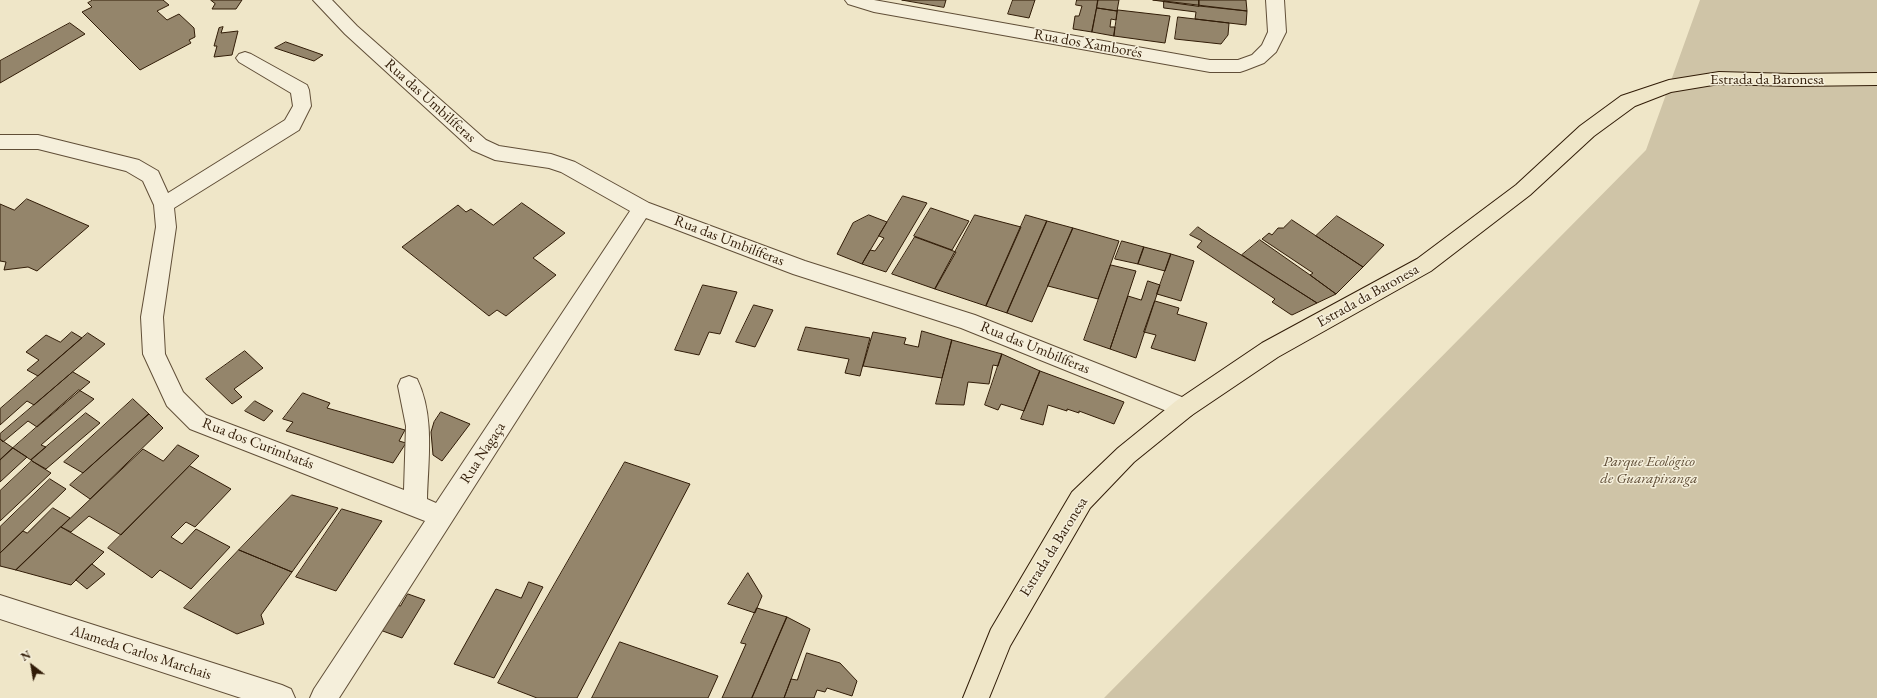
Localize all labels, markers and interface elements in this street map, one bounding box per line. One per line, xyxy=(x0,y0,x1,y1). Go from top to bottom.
street label: Rua dos Xamborés xyxy=(1032,26,1144,62)
street label: Rua das Umbilíferas xyxy=(381,55,479,147)
street label: Estrada da Baronesa xyxy=(1710,71,1824,89)
street label: Rua das Umbilíferas xyxy=(671,212,787,270)
street label: Estrada da Baronesa xyxy=(1314,260,1422,332)
street label: Rua das Umbilíferas xyxy=(978,318,1092,378)
street label: Rua dos Curimbatás xyxy=(200,414,316,474)
street label: Rua Nagaça xyxy=(456,419,510,487)
park label: Parque Ecológico de Guarapiranga xyxy=(1600,453,1698,488)
street label: Estrada da Baronesa xyxy=(1016,494,1092,600)
street label: Alameda Carlos Marchais xyxy=(68,622,214,684)
north arrow xyxy=(12,646,52,686)
text: N xyxy=(18,647,33,664)

